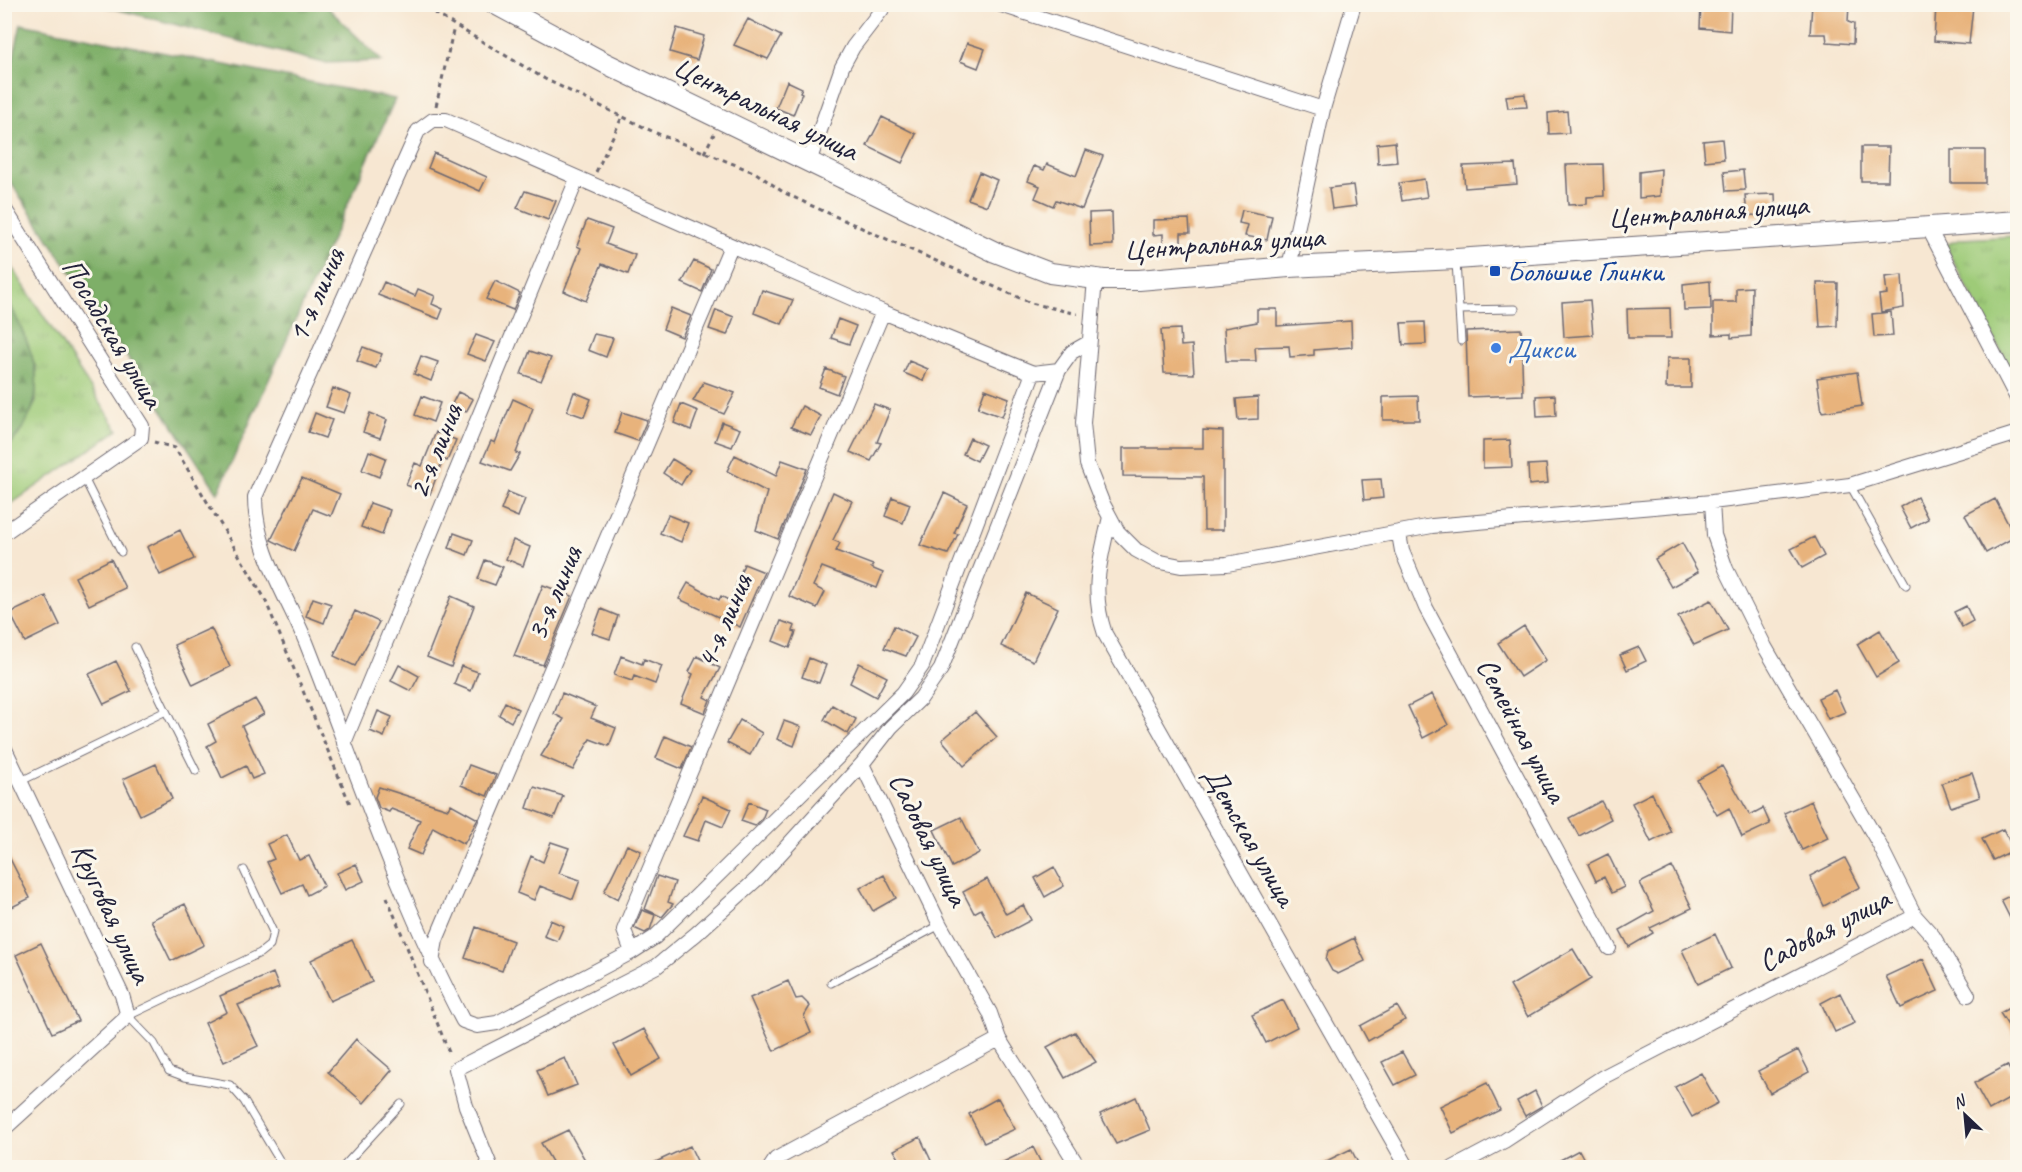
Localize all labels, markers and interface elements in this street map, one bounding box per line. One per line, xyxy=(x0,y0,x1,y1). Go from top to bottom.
street label: Центральная улица xyxy=(667,47,866,170)
street label: Центральная улица xyxy=(1606,185,1811,237)
street label: Центральная улица xyxy=(1122,217,1327,269)
street label: 1-я линия xyxy=(279,241,354,348)
street label: Посадская улица xyxy=(53,251,174,417)
place label: Большие Глинки xyxy=(1507,252,1665,290)
marker: Большие Глинки xyxy=(1488,264,1502,278)
place label: Дикси xyxy=(1508,329,1577,367)
marker: Дикси xyxy=(1489,341,1503,355)
street label: 2-я линия xyxy=(399,397,472,504)
street label: 3-я линия xyxy=(517,539,591,646)
street label: 4-я линия xyxy=(687,567,761,674)
street label: Семейная улица xyxy=(1468,651,1577,811)
street label: Детская улица xyxy=(1195,759,1307,915)
street label: Садовая улица xyxy=(880,766,978,914)
street label: Круговая улица xyxy=(63,837,162,991)
street label: Садовая улица xyxy=(1752,879,1898,981)
north arrow xyxy=(1935,1085,1995,1145)
text: N xyxy=(1950,1090,1970,1114)

